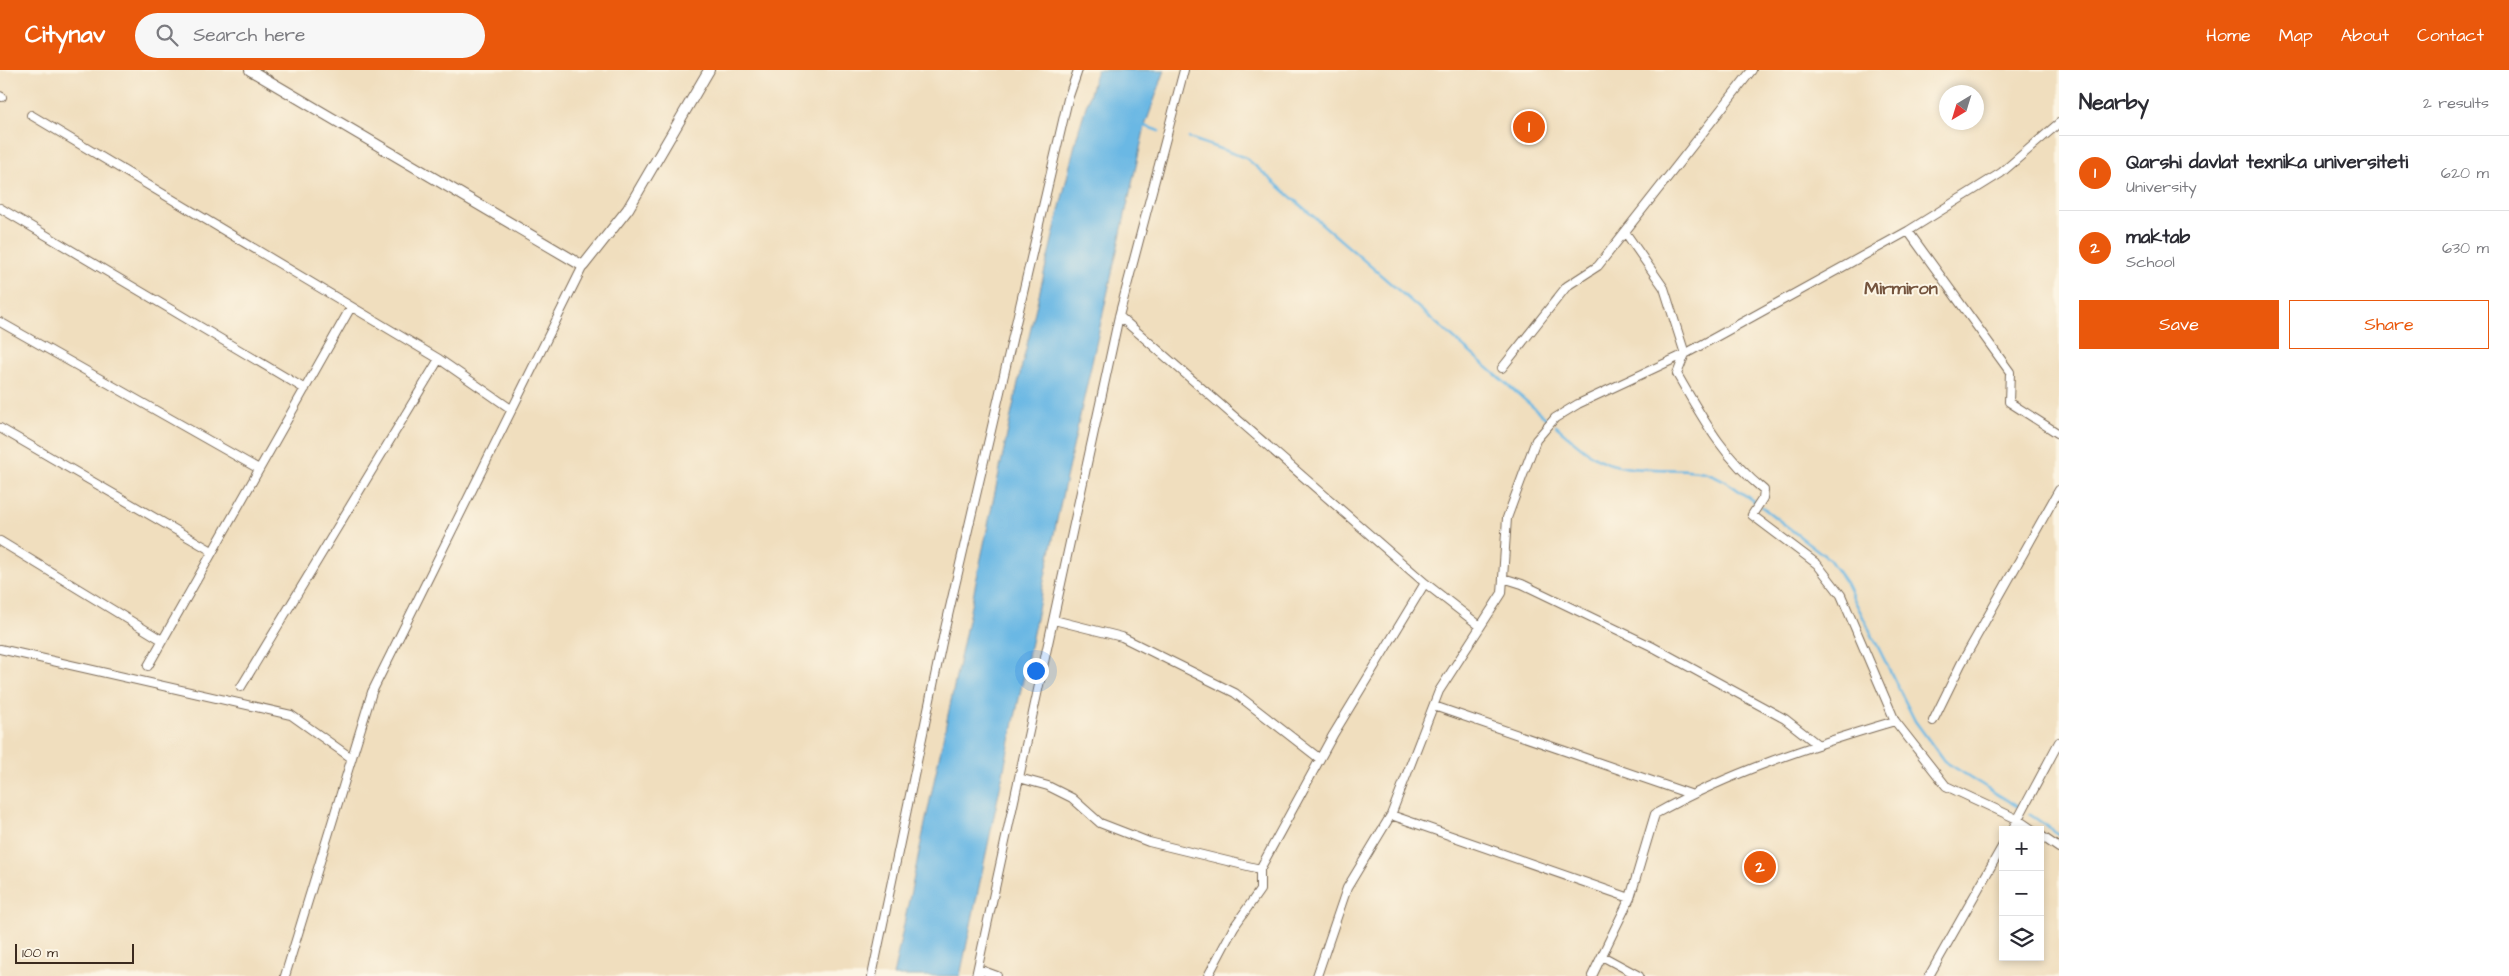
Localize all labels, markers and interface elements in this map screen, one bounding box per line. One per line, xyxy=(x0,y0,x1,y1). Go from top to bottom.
search box xyxy=(135,13,485,58)
text: Citynav xyxy=(25,18,105,52)
icon: search xyxy=(153,21,181,49)
text: Search here xyxy=(193,22,305,49)
text: Home xyxy=(2206,23,2251,48)
text: Map xyxy=(2279,23,2313,48)
text: About xyxy=(2341,23,2389,48)
text: Contact xyxy=(2417,23,2484,48)
north arrow xyxy=(1939,85,1984,130)
text: Nearby xyxy=(2079,88,2149,117)
text: 2 results xyxy=(2423,92,2489,114)
pin: 1 xyxy=(1513,108,1545,146)
text: Qarshi davlat texnika universiteti xyxy=(2126,149,2408,176)
text: 1 xyxy=(2094,162,2096,184)
text: 620 m xyxy=(2441,162,2489,184)
text: University xyxy=(2126,176,2197,198)
text: maktab xyxy=(2126,224,2190,251)
text: 2 xyxy=(2090,237,2100,259)
text: 630 m xyxy=(2442,237,2489,259)
text: School xyxy=(2126,251,2175,273)
district label: Mirmiron xyxy=(1864,276,1938,301)
button: Save xyxy=(2079,300,2279,349)
button: Share xyxy=(2289,300,2489,349)
your location xyxy=(1023,658,1049,684)
map controls xyxy=(1999,826,2044,961)
button: + xyxy=(1999,826,2044,871)
pin: 2 xyxy=(1744,848,1776,886)
button: − xyxy=(1999,871,2044,916)
button: layers xyxy=(1999,916,2044,961)
scale bar xyxy=(15,941,134,964)
text: 100 m xyxy=(22,943,58,963)

